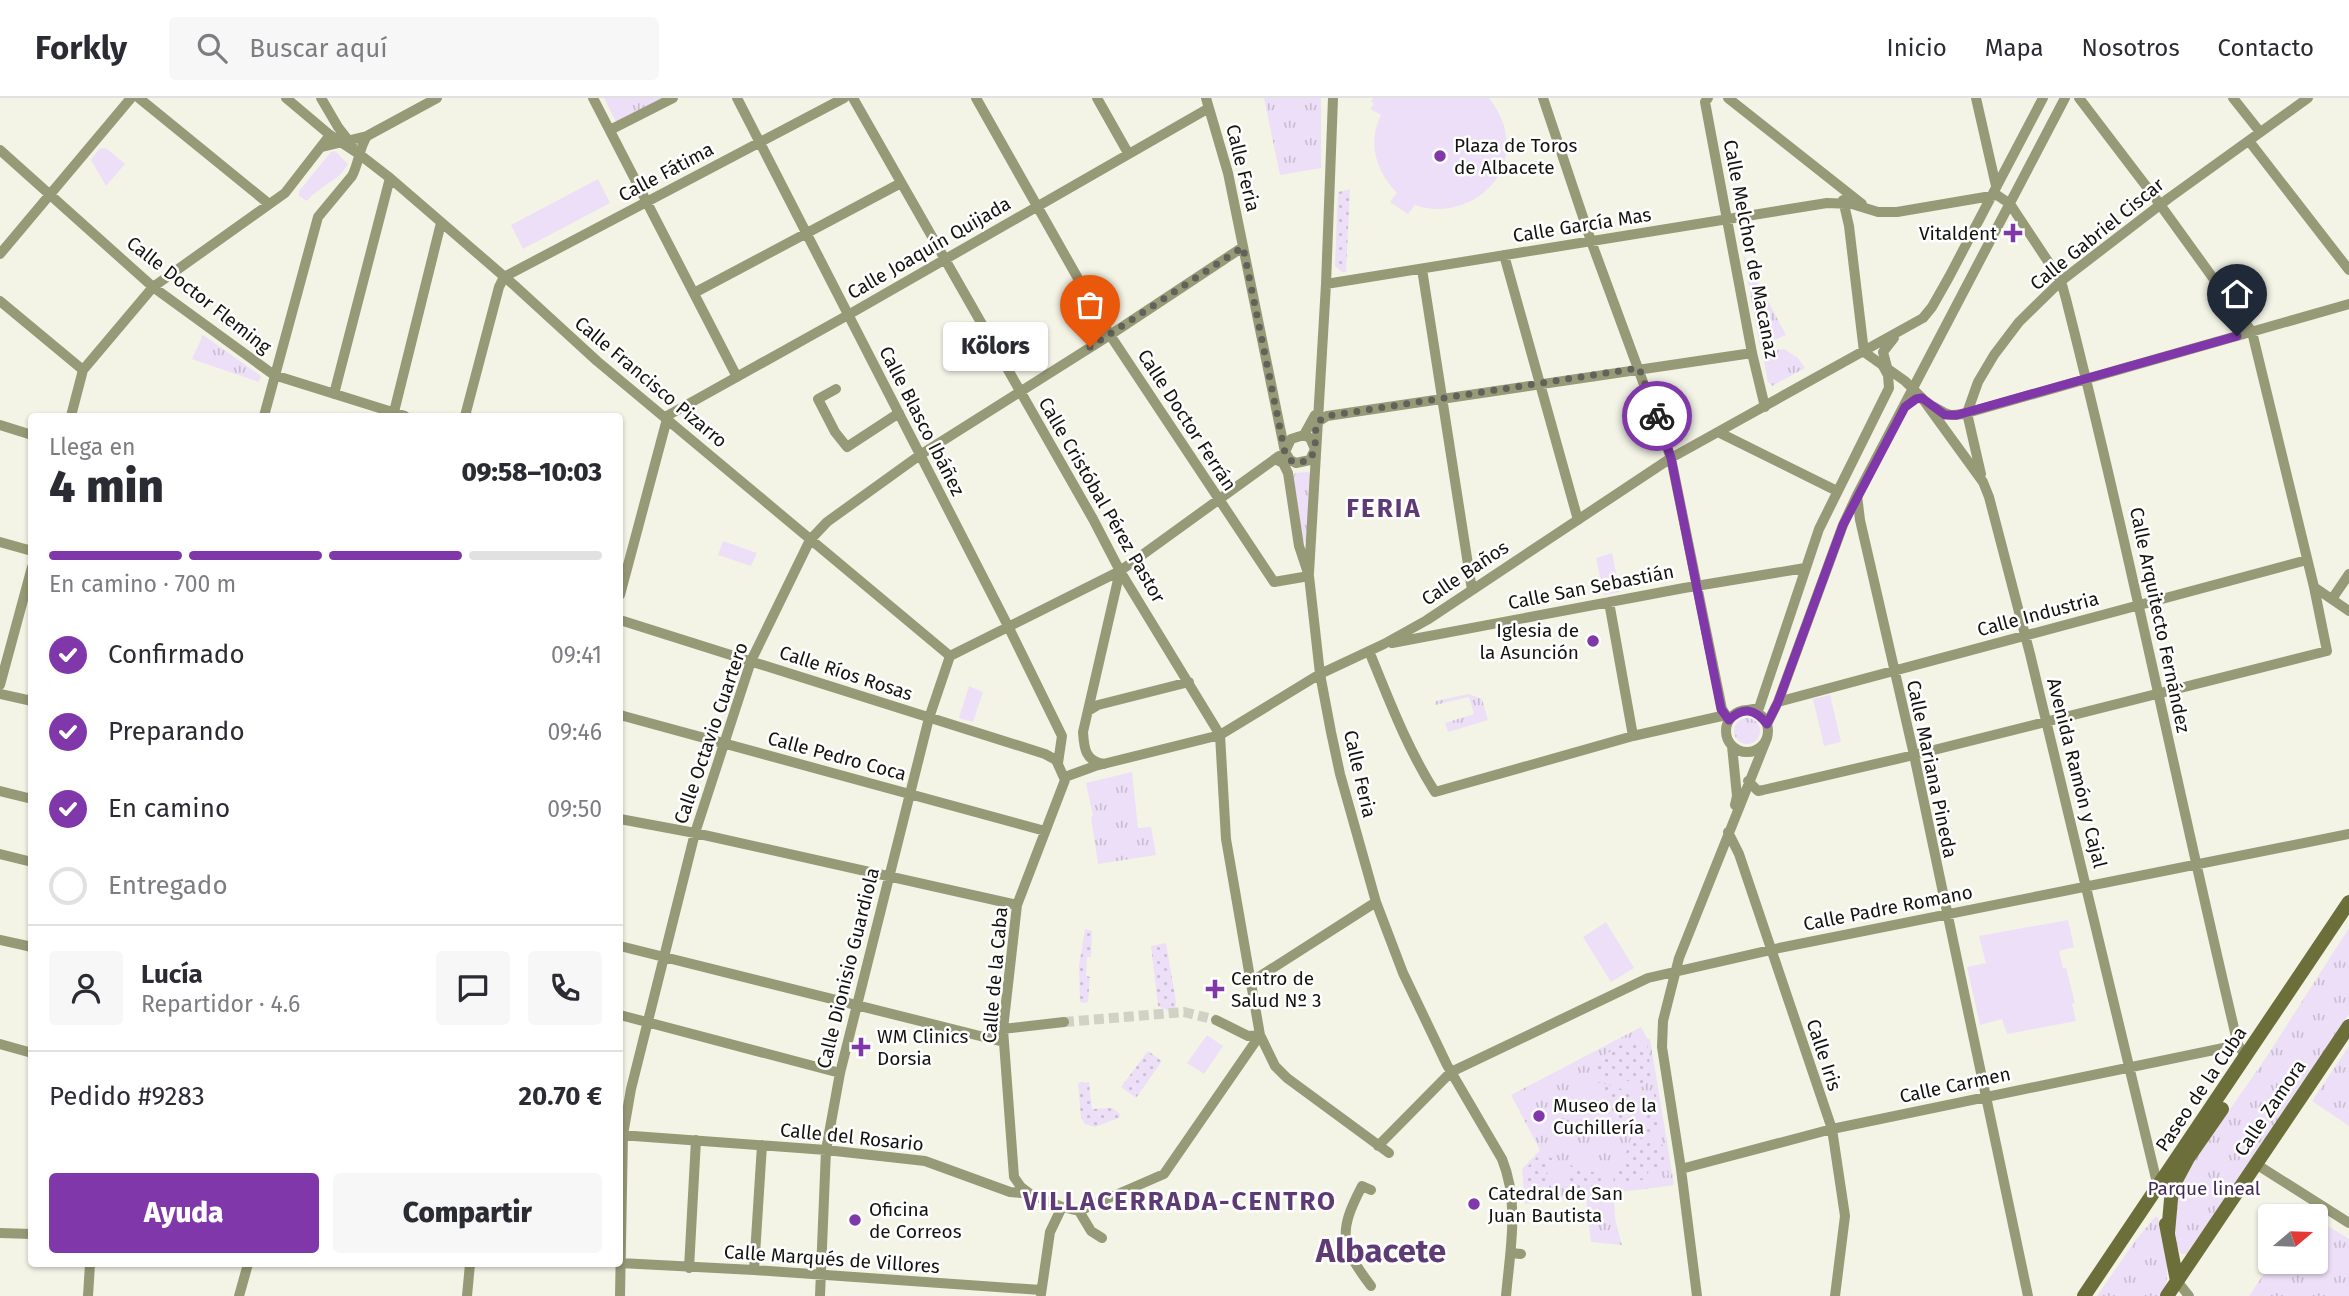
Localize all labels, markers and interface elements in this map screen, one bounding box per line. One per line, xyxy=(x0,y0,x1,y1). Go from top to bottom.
search box xyxy=(169,17,659,80)
text: Forkly xyxy=(35,28,127,68)
icon: search xyxy=(193,29,231,67)
text: Buscar aquí xyxy=(249,33,388,64)
text: Inicio xyxy=(1887,34,1947,62)
text: Mapa xyxy=(1985,34,2044,62)
text: Nosotros xyxy=(2082,34,2180,62)
text: Contacto xyxy=(2218,34,2314,62)
street label: Calle Feria xyxy=(1221,122,1265,214)
place label: Plaza de Toros de Albacete xyxy=(1454,134,1578,179)
street label: Calle Fátima xyxy=(615,137,717,207)
street label: Calle Melchor de Macanaz xyxy=(1719,138,1783,360)
marker: Plaza de Toros de Albacete xyxy=(1432,148,1448,164)
street label: Calle Gabriel Ciscar xyxy=(2025,172,2169,295)
street label: Calle Joaquín Quijada xyxy=(843,192,1015,304)
street label: Calle García Mas xyxy=(1511,203,1653,247)
place label: Vitaldent xyxy=(1919,222,1997,245)
marker: Vitaldent xyxy=(2003,223,2023,243)
street label: Calle Doctor Fleming xyxy=(122,231,276,359)
pin xyxy=(2207,264,2267,336)
pin xyxy=(1060,275,1120,347)
icon: home xyxy=(2218,275,2256,313)
icon: bag xyxy=(1071,286,1109,324)
street label: Calle Francisco Pizarro xyxy=(570,312,732,452)
callout: Kölors xyxy=(943,322,1048,372)
text: Kölors xyxy=(961,332,1030,360)
street label: Calle Blasco Ibáñez xyxy=(874,342,970,500)
street label: Calle Doctor Ferrán xyxy=(1133,345,1241,495)
courier xyxy=(1622,381,1692,451)
street label: Calle Cristóbal Pérez Pastor xyxy=(1034,393,1171,607)
icon: bike xyxy=(1638,397,1676,435)
text: Llega en xyxy=(49,433,135,461)
text: 09:58–10:03 xyxy=(461,457,602,488)
text: 4 min xyxy=(49,459,164,514)
district label: FERIA xyxy=(1346,493,1422,524)
street label: Calle Arquitecto Fernández xyxy=(2125,505,2195,735)
street label: Calle Baños xyxy=(1417,535,1513,611)
street label: Calle San Sebastián xyxy=(1506,560,1676,614)
text: En camino · 700 m xyxy=(49,570,236,598)
street label: Calle Industria xyxy=(1975,587,2101,641)
place label: Iglesia de la Asunción xyxy=(1480,619,1579,664)
marker: Iglesia de la Asunción xyxy=(1585,633,1601,649)
icon: check xyxy=(49,636,87,674)
text: Confirmado xyxy=(108,639,245,670)
street label: Calle Octavio Cuartero xyxy=(669,639,753,827)
text: 09:41 xyxy=(551,641,602,669)
street label: Calle Ríos Rosas xyxy=(776,641,916,705)
street label: Avenida Ramón y Cajal xyxy=(2042,676,2112,871)
street label: Calle Mariana Pineda xyxy=(1902,678,1962,860)
icon: check xyxy=(49,713,87,751)
text: Preparando xyxy=(108,716,245,747)
text: 09:46 xyxy=(547,718,602,746)
street label: Calle Pedro Coca xyxy=(765,726,909,786)
street label: Calle Feria xyxy=(1339,728,1381,820)
icon: check xyxy=(49,790,87,828)
text: En camino xyxy=(108,793,230,824)
text: 09:50 xyxy=(547,795,602,823)
street label: Calle Dionisio Guardiola xyxy=(812,865,884,1071)
text: Entregado xyxy=(108,870,228,901)
street label: Calle Padre Romano xyxy=(1801,880,1975,936)
street label: Calle de la Caba xyxy=(978,906,1012,1044)
button: person xyxy=(49,951,123,1025)
button: chat xyxy=(436,951,510,1025)
button: phone xyxy=(528,951,602,1025)
text: Lucía xyxy=(141,959,203,990)
place label: Centro de Salud Nº 3 xyxy=(1231,967,1322,1012)
marker: Centro de Salud Nº 3 xyxy=(1205,979,1225,999)
text: Repartidor · 4.6 xyxy=(141,990,300,1018)
street label: Calle Iris xyxy=(1802,1016,1846,1094)
street label: Paseo de la Cuba xyxy=(2151,1022,2251,1156)
place label: WM Clinics Dorsia xyxy=(877,1025,968,1070)
marker: WM Clinics Dorsia xyxy=(851,1037,871,1057)
street label: Calle Zamora xyxy=(2229,1055,2311,1161)
street label: Calle Carmen xyxy=(1897,1062,2013,1108)
text: Pedido #9283 xyxy=(49,1081,205,1112)
text: 20.70 € xyxy=(518,1081,602,1112)
place label: Museo de la Cuchillería xyxy=(1553,1094,1657,1139)
marker: Museo de la Cuchillería xyxy=(1531,1108,1547,1124)
street label: Calle del Rosario xyxy=(779,1118,925,1156)
button: Ayuda xyxy=(49,1173,319,1253)
button: Compartir xyxy=(333,1173,602,1253)
park label: Parque lineal xyxy=(2148,1177,2261,1200)
place label: Catedral de San Juan Bautista xyxy=(1488,1182,1623,1227)
district label: VILLACERRADA-CENTRO xyxy=(1022,1186,1337,1217)
marker: Catedral de San Juan Bautista xyxy=(1466,1196,1482,1212)
place label: Oficina de Correos xyxy=(869,1198,962,1243)
north arrow xyxy=(2258,1204,2328,1274)
map controls xyxy=(2258,1204,2328,1274)
marker: Oficina de Correos xyxy=(847,1212,863,1228)
district label: Albacete xyxy=(1315,1231,1446,1271)
street label: Calle Marqués de Villores xyxy=(723,1240,941,1278)

